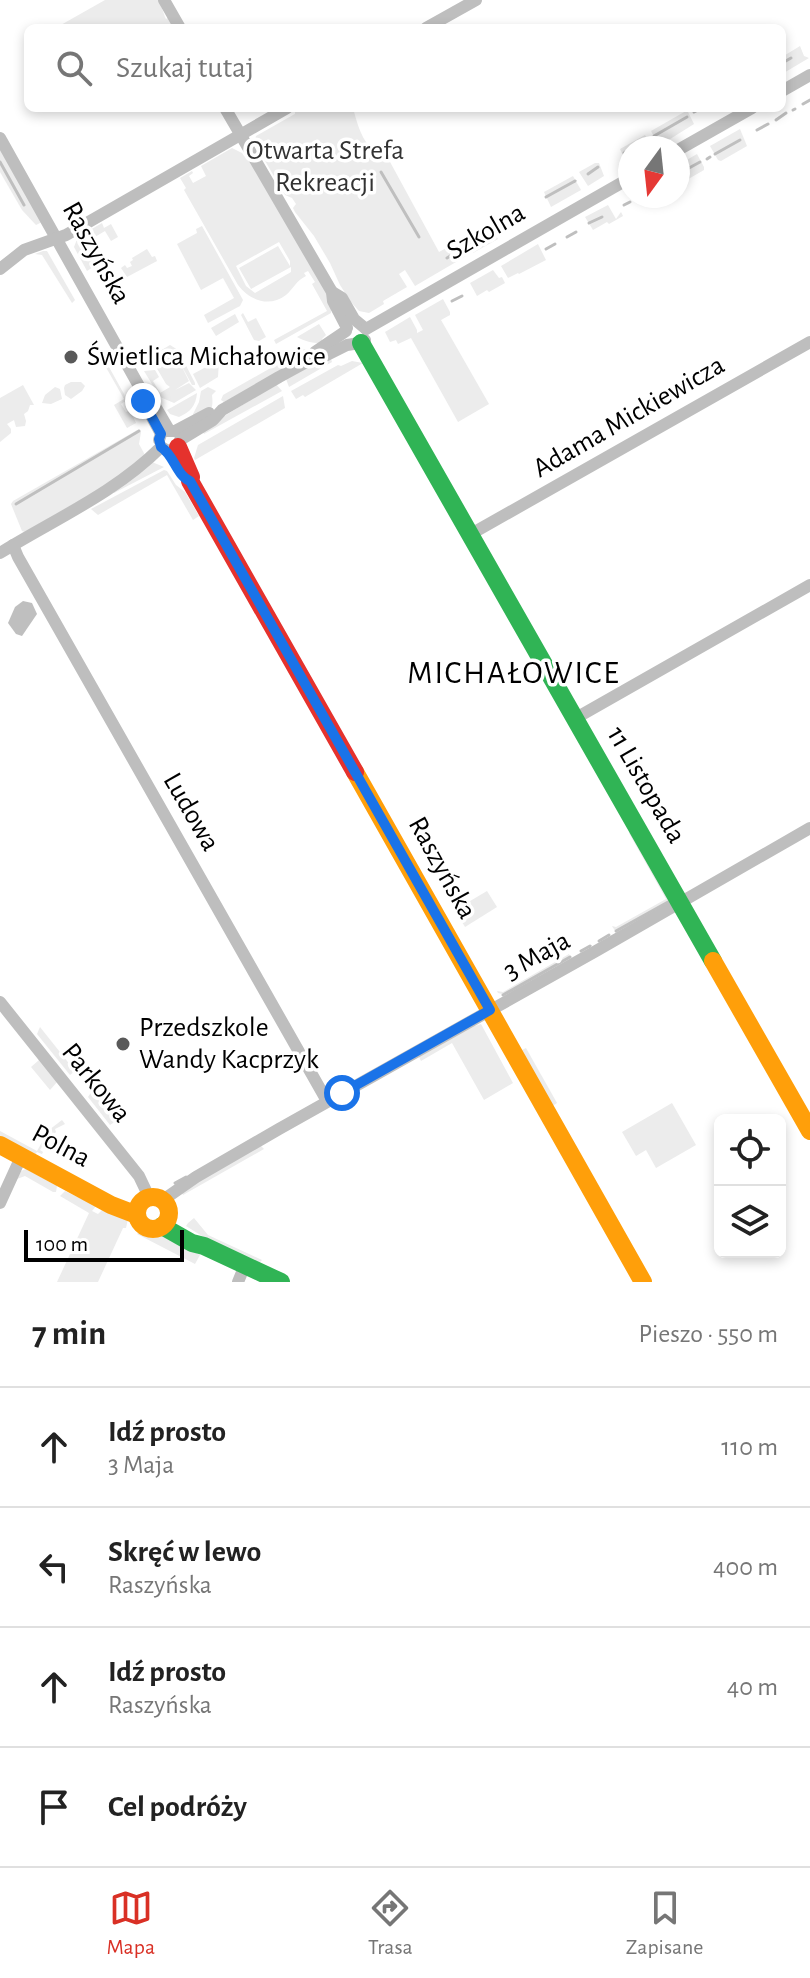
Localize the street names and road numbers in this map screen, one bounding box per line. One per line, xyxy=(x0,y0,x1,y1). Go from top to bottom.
street label: Raszyńska xyxy=(57,197,135,309)
street label: Szkolna xyxy=(442,199,530,265)
street label: Adama Mickiewicza xyxy=(529,351,729,483)
street label: 11 Listopada xyxy=(601,722,691,848)
street label: Ludowa xyxy=(158,768,224,856)
street label: Raszyńska xyxy=(403,812,481,924)
street label: 3 Maja xyxy=(499,926,575,986)
street label: Parkowa xyxy=(56,1038,136,1128)
street label: Polna xyxy=(27,1119,95,1173)

